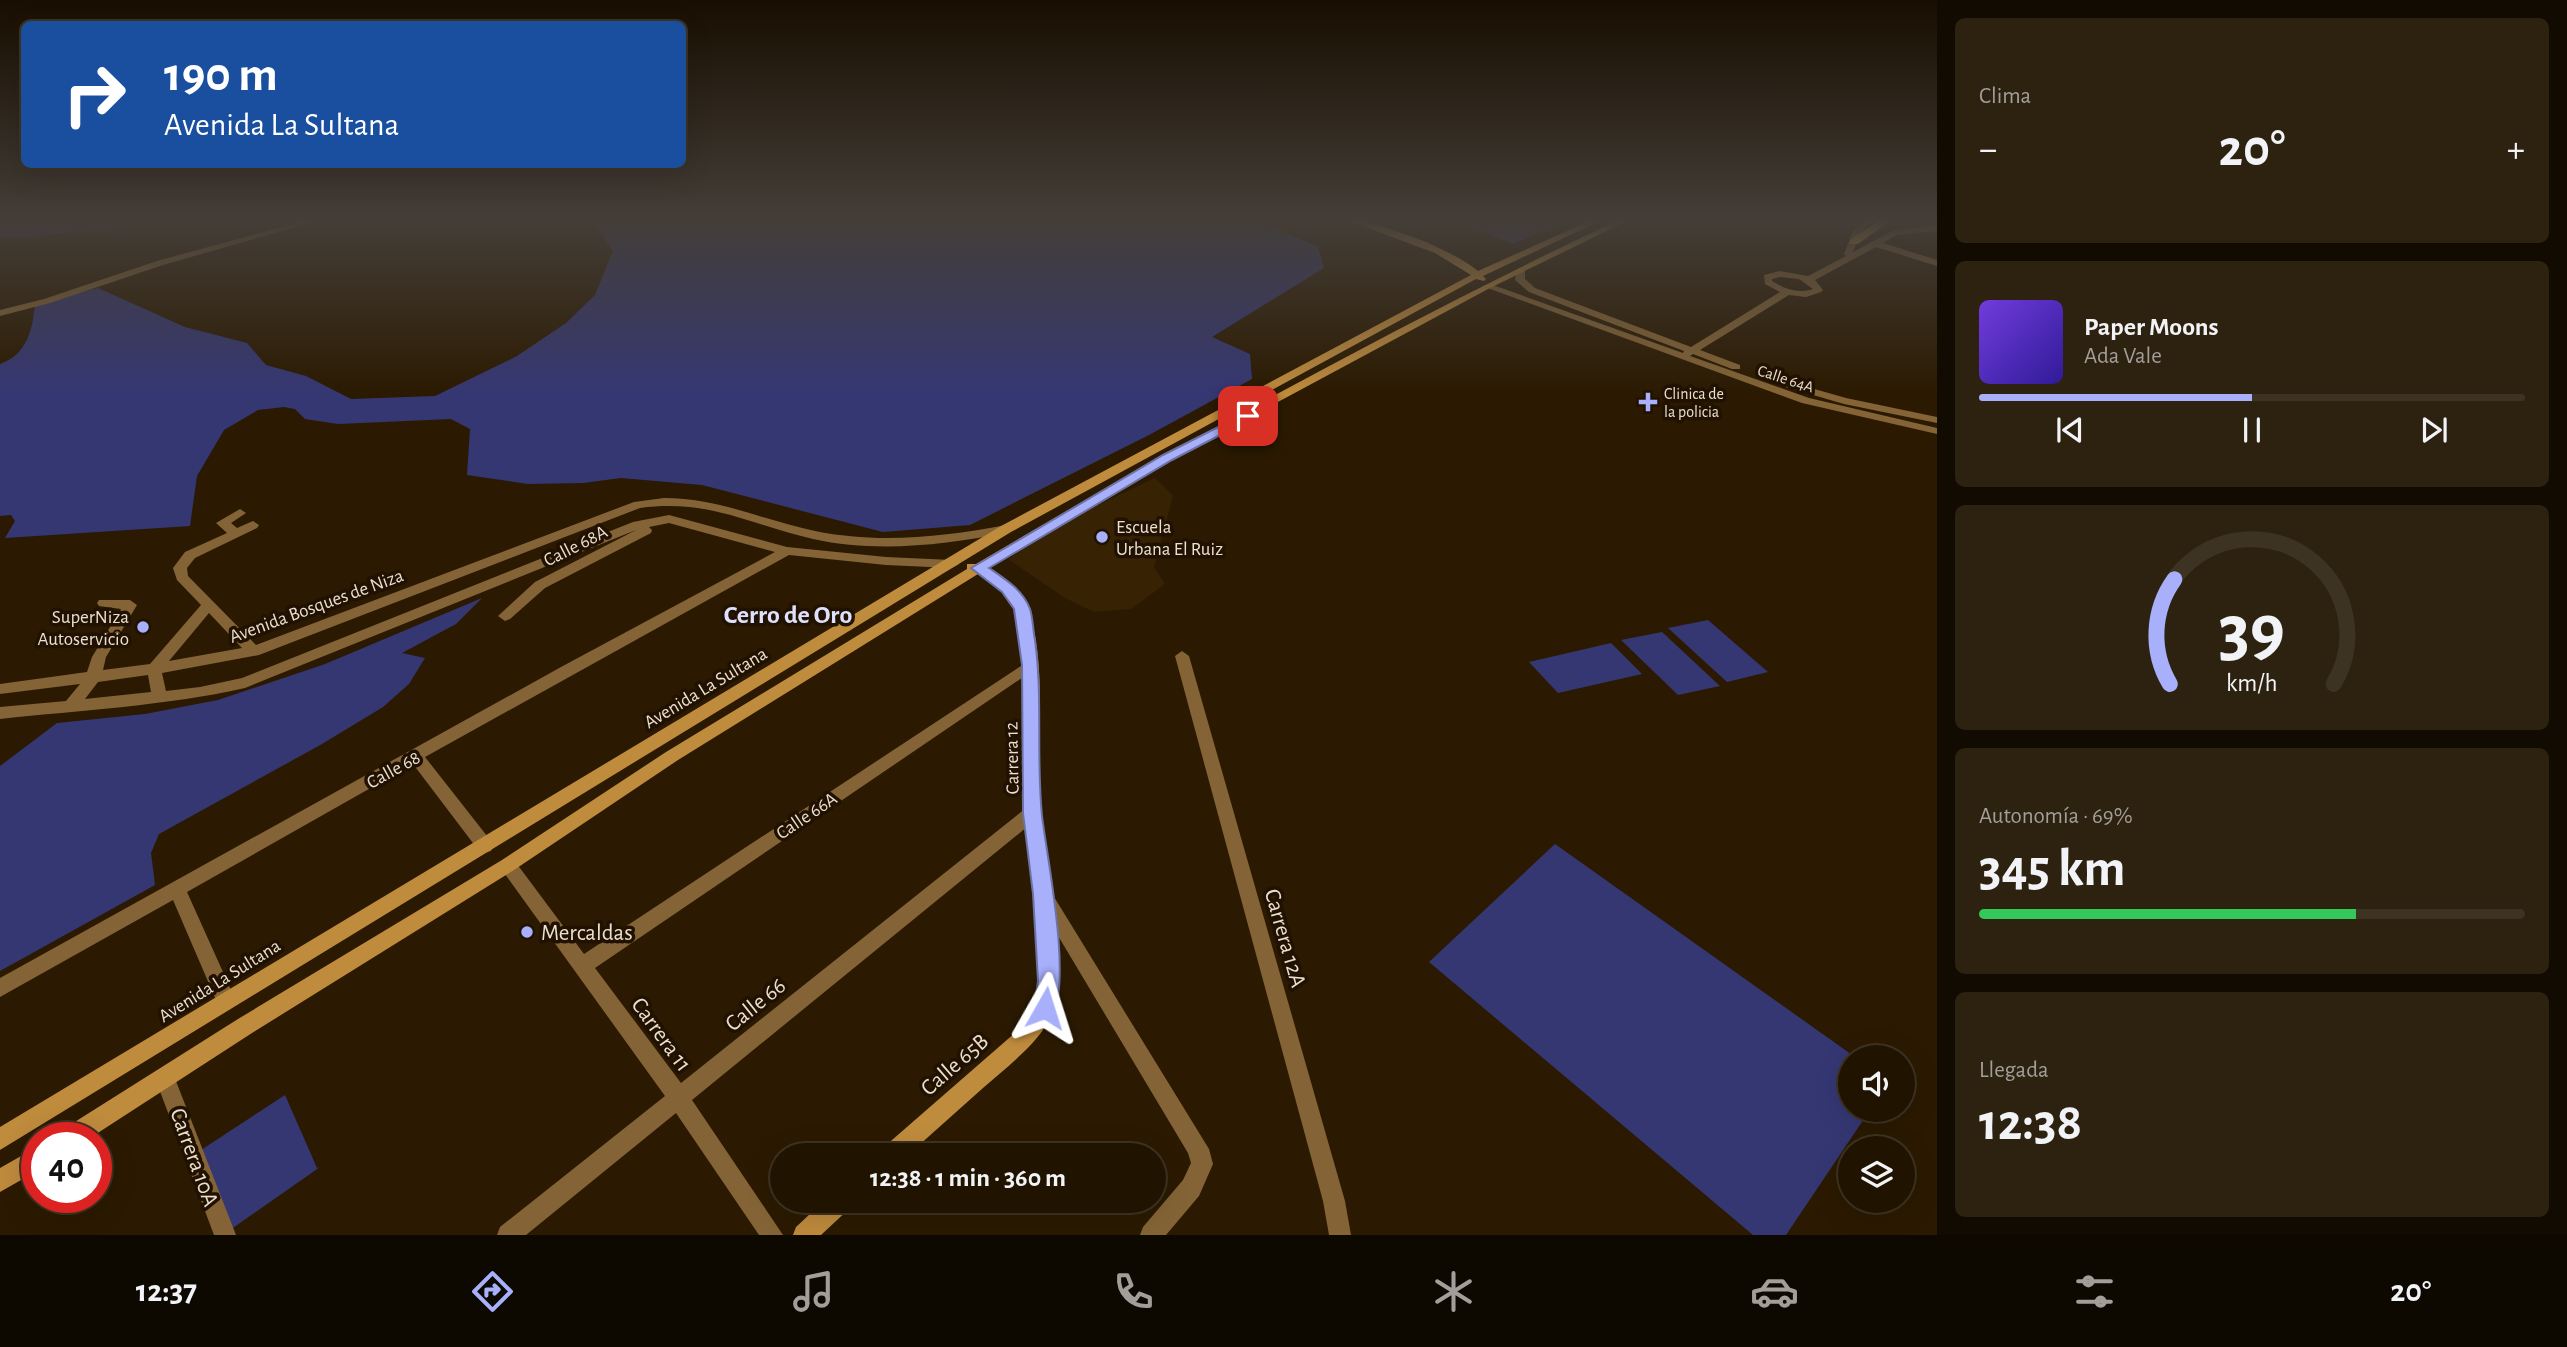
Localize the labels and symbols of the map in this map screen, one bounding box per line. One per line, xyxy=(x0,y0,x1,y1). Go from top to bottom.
street label: Calle 64A xyxy=(1756,362,1816,396)
pin xyxy=(1218,386,1278,446)
place label: Clinica de la policia xyxy=(1664,386,1724,420)
marker: Clinica de la policia xyxy=(1638,392,1658,412)
place label: Escuela Urbana El Ruiz xyxy=(1116,518,1223,559)
street label: Calle 68A xyxy=(541,522,611,570)
marker: Escuela Urbana El Ruiz xyxy=(1094,529,1110,545)
street label: Avenida Bosques de Niza xyxy=(227,566,406,647)
district label: Cerro de Oro xyxy=(724,602,852,628)
place label: SuperNiza Autoservicio xyxy=(38,608,129,649)
marker: SuperNiza Autoservicio xyxy=(135,619,151,635)
street label: Avenida La Sultana xyxy=(641,644,771,732)
street label: Carrera 12 xyxy=(1002,721,1023,794)
street label: Calle 68 xyxy=(364,748,424,793)
street label: Calle 66A xyxy=(773,789,841,843)
street label: Carrera 12A xyxy=(1260,887,1310,990)
place label: Mercaldas xyxy=(541,922,633,945)
marker: Mercaldas xyxy=(519,924,535,940)
street label: Avenida La Sultana xyxy=(156,936,284,1026)
position arrow xyxy=(1008,971,1082,1045)
street label: Calle 66 xyxy=(722,974,790,1036)
street label: Carrera 11 xyxy=(626,994,695,1076)
street label: Calle 65B xyxy=(917,1030,993,1100)
street label: Carrera 10A xyxy=(165,1105,222,1210)
speed limit sign: 40 xyxy=(21,1122,112,1213)

